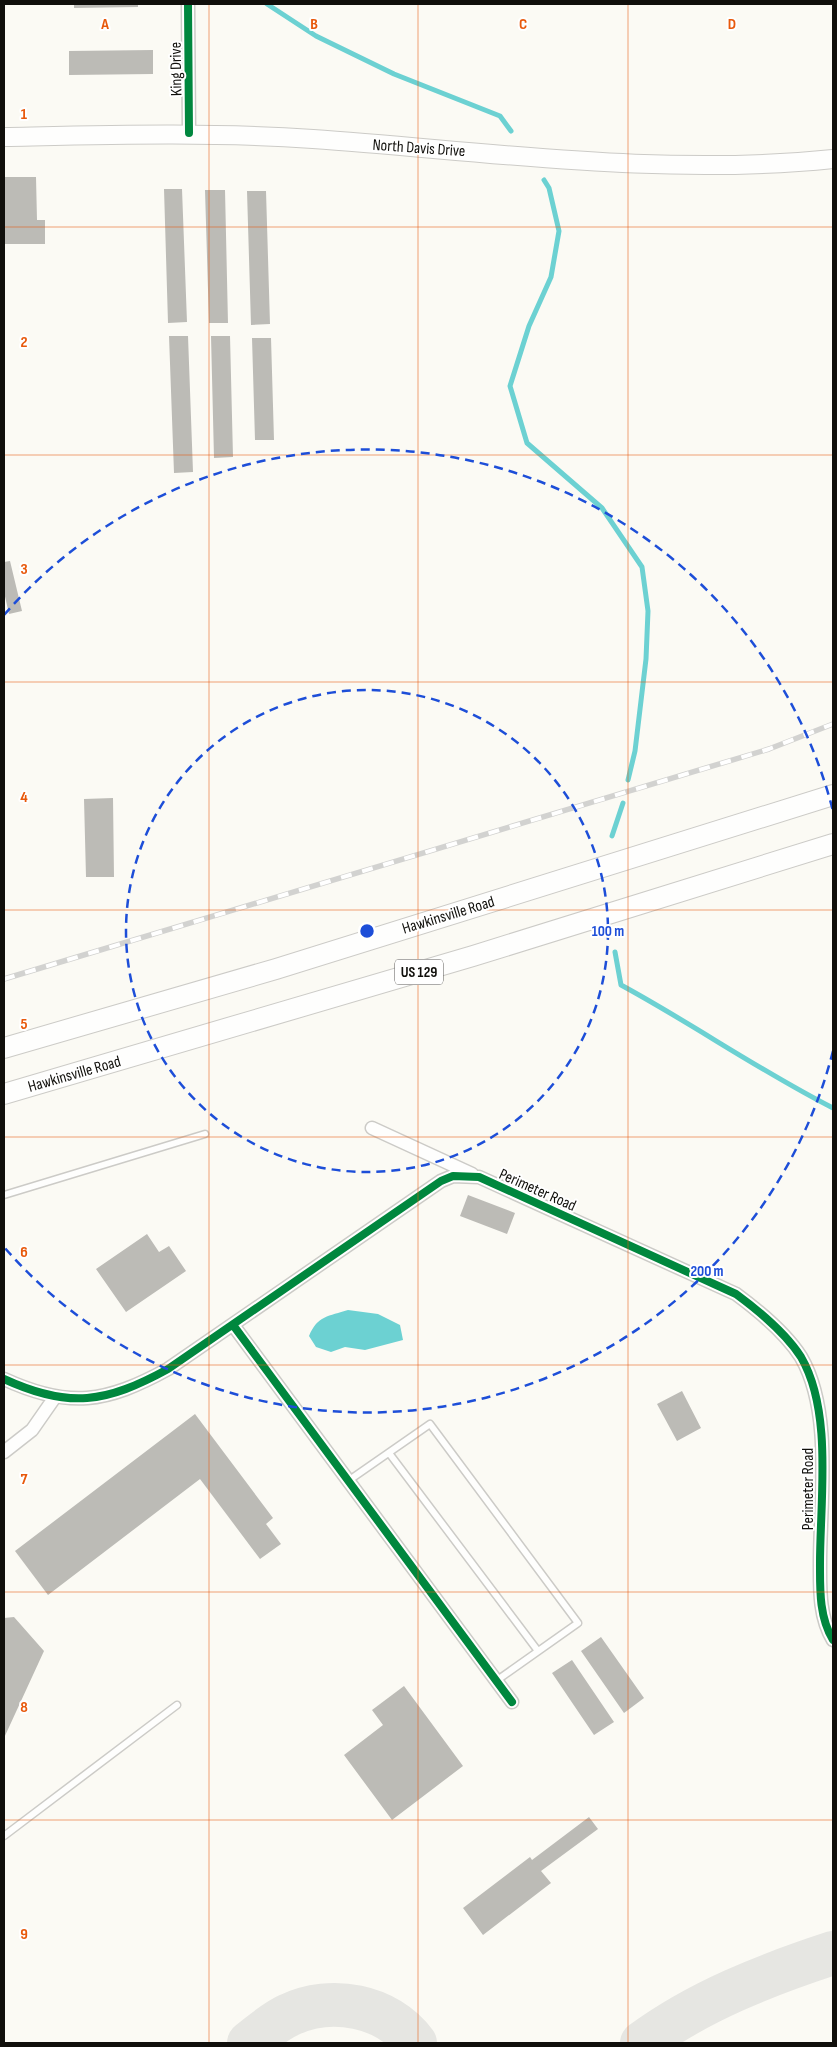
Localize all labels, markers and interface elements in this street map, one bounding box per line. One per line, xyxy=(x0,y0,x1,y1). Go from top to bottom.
text: A xyxy=(100,15,109,34)
text: B xyxy=(310,15,318,34)
text: C xyxy=(519,15,527,34)
text: D xyxy=(728,15,736,34)
street label: King Drive xyxy=(167,42,186,96)
text: 1 xyxy=(21,105,28,124)
street label: North Davis Drive xyxy=(372,136,466,161)
text: 2 xyxy=(20,333,28,352)
text: 3 xyxy=(20,560,28,579)
text: 4 xyxy=(20,788,28,807)
street label: Hawkinsville Road xyxy=(400,892,497,938)
centre of rings xyxy=(358,922,376,940)
text: 100 m xyxy=(592,922,624,941)
road number: US 129 xyxy=(395,960,443,984)
text: 5 xyxy=(20,1015,28,1034)
street label: Hawkinsville Road xyxy=(26,1052,123,1097)
street label: Perimeter Road xyxy=(496,1165,579,1216)
text: 6 xyxy=(20,1243,28,1262)
text: 200 m xyxy=(690,1262,724,1281)
street label: Perimeter Road xyxy=(799,1448,818,1530)
text: 7 xyxy=(21,1470,28,1489)
text: 8 xyxy=(20,1698,28,1717)
text: 9 xyxy=(20,1925,28,1944)

